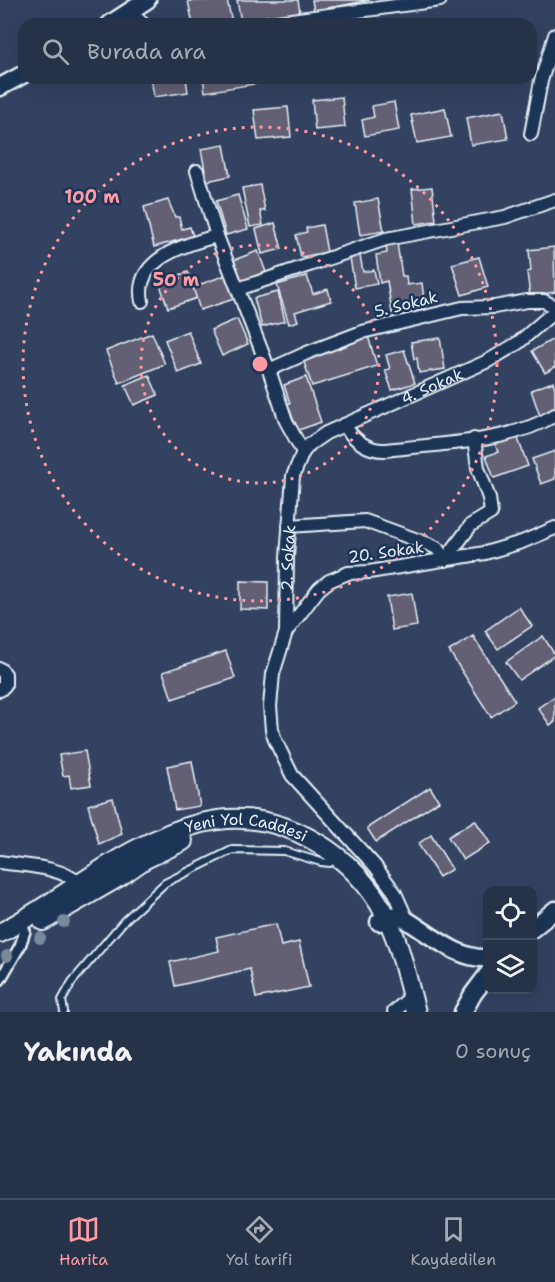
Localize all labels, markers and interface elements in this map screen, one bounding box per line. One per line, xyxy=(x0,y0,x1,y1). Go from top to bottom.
search box xyxy=(18,18,537,84)
icon: search xyxy=(39,35,72,68)
text: Burada ara xyxy=(87,37,206,66)
text: 100 m xyxy=(64,185,120,209)
text: 50 m xyxy=(153,268,200,292)
street label: 5. Sokak xyxy=(372,286,440,322)
centre of rings xyxy=(250,354,270,374)
street label: 4. Sokak xyxy=(398,363,466,409)
street label: 2. Sokak xyxy=(276,524,300,591)
street label: 20. Sokak xyxy=(347,536,425,568)
street label: Yeni Yol Caddesi xyxy=(182,808,311,846)
map controls xyxy=(483,886,537,994)
button: locate xyxy=(483,886,537,940)
button: layers xyxy=(483,940,537,994)
text: Yakında xyxy=(24,1034,132,1069)
text: 0 sonuç xyxy=(455,1038,531,1064)
tab: Harita xyxy=(59,1213,108,1270)
tab: Yol tarifi xyxy=(226,1213,293,1270)
tab: Kaydedilen xyxy=(410,1213,496,1270)

